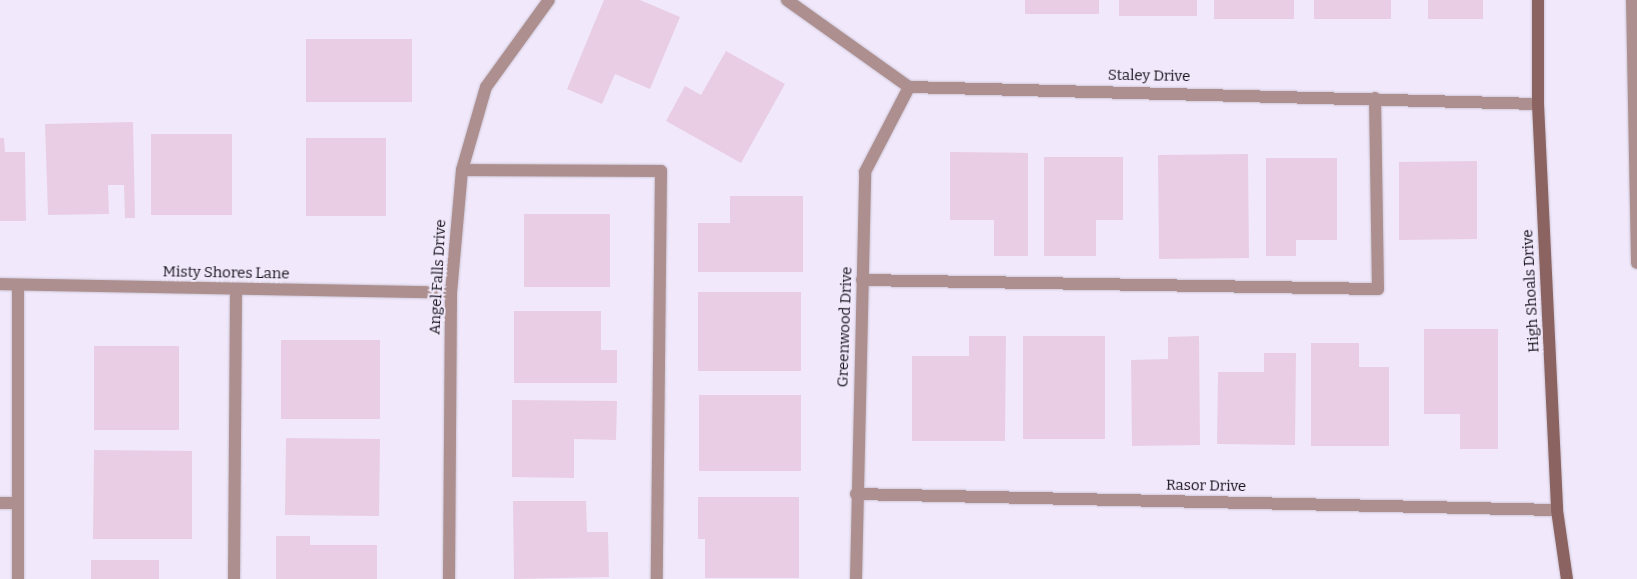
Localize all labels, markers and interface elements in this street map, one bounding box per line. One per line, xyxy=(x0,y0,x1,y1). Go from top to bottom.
street label: Staley Drive xyxy=(1108,66,1190,86)
street label: Angel Falls Drive xyxy=(426,219,450,335)
street label: High Shoals Drive xyxy=(1519,229,1543,353)
street label: Misty Shores Lane xyxy=(162,263,290,283)
street label: Greenwood Drive xyxy=(834,266,856,388)
street label: Rasor Drive xyxy=(1166,476,1246,496)

